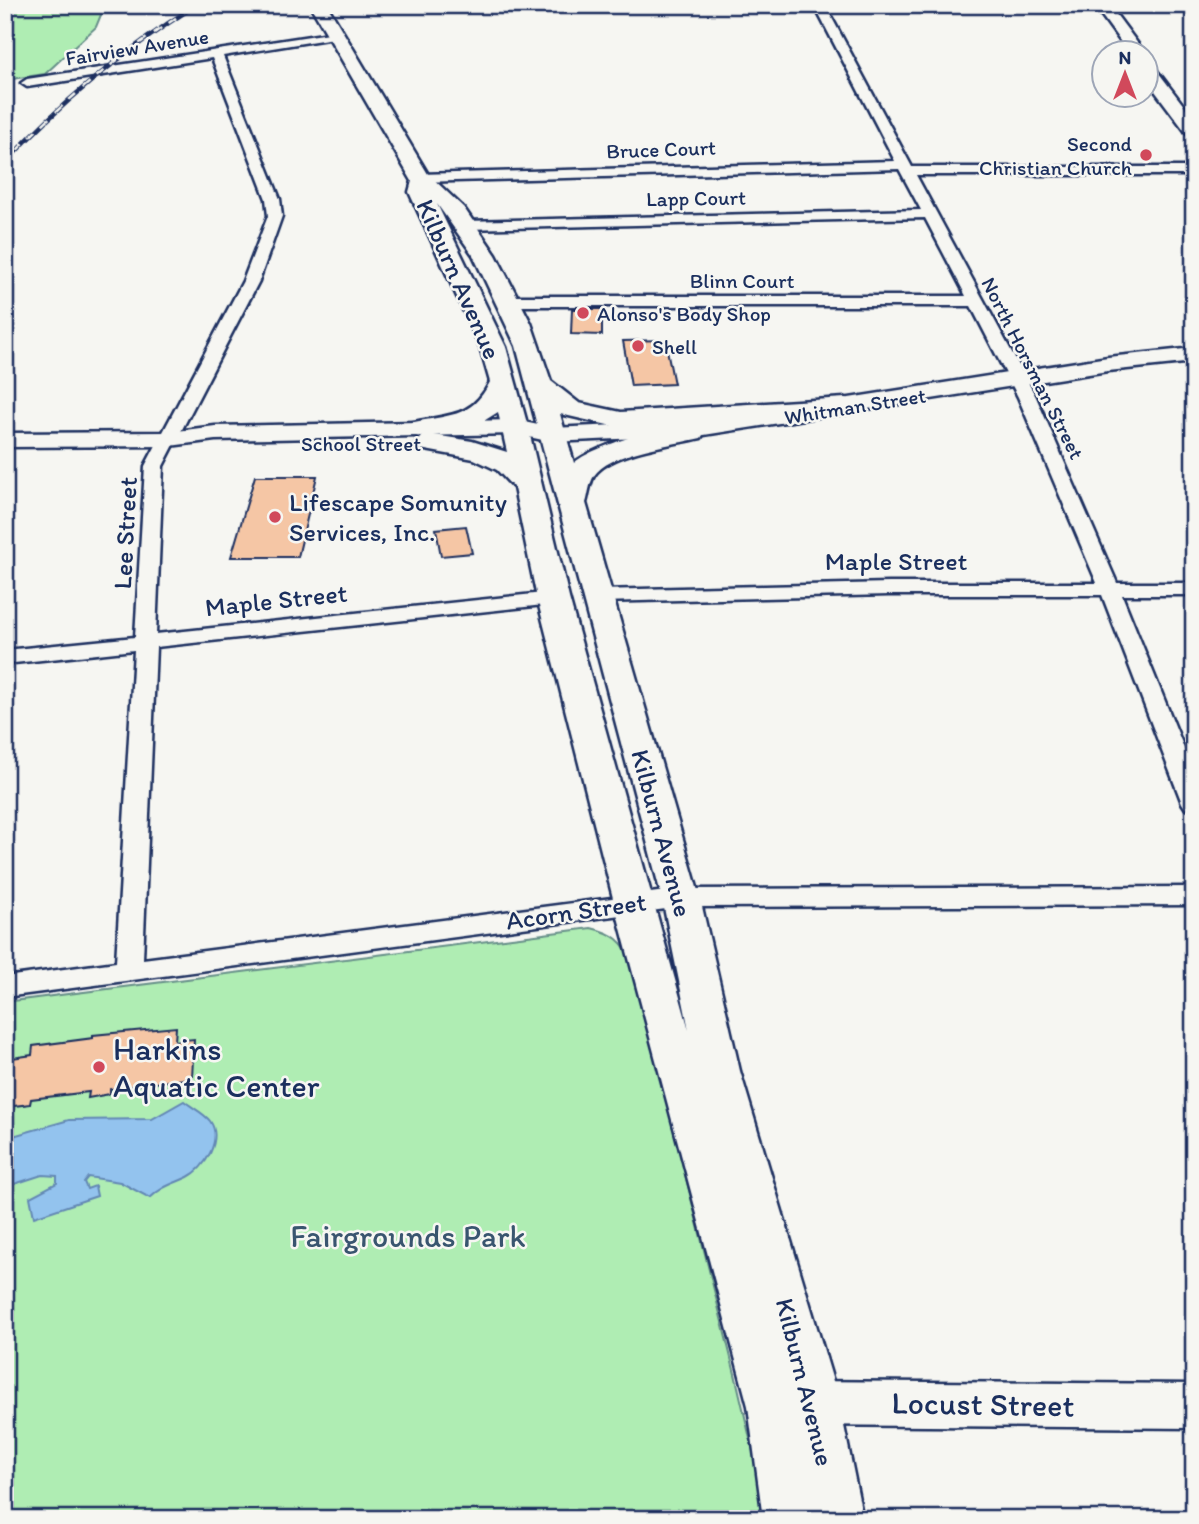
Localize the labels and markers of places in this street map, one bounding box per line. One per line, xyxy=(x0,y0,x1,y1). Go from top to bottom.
place label: Second Christian Church xyxy=(979,131,1133,180)
marker: Second Christian Church xyxy=(1138,147,1154,163)
place label: Alonso's Body Shop xyxy=(597,301,771,326)
marker: Alonso's Body Shop xyxy=(575,305,591,321)
place label: Shell xyxy=(652,334,697,359)
marker: Shell xyxy=(630,338,646,354)
place label: Lifescape Somunity Services, Inc. xyxy=(289,486,507,548)
marker: Lifescape Somunity Services, Inc. xyxy=(267,509,283,525)
place label: Harkins Aquatic Center xyxy=(113,1030,320,1105)
marker: Harkins Aquatic Center xyxy=(91,1059,107,1075)

